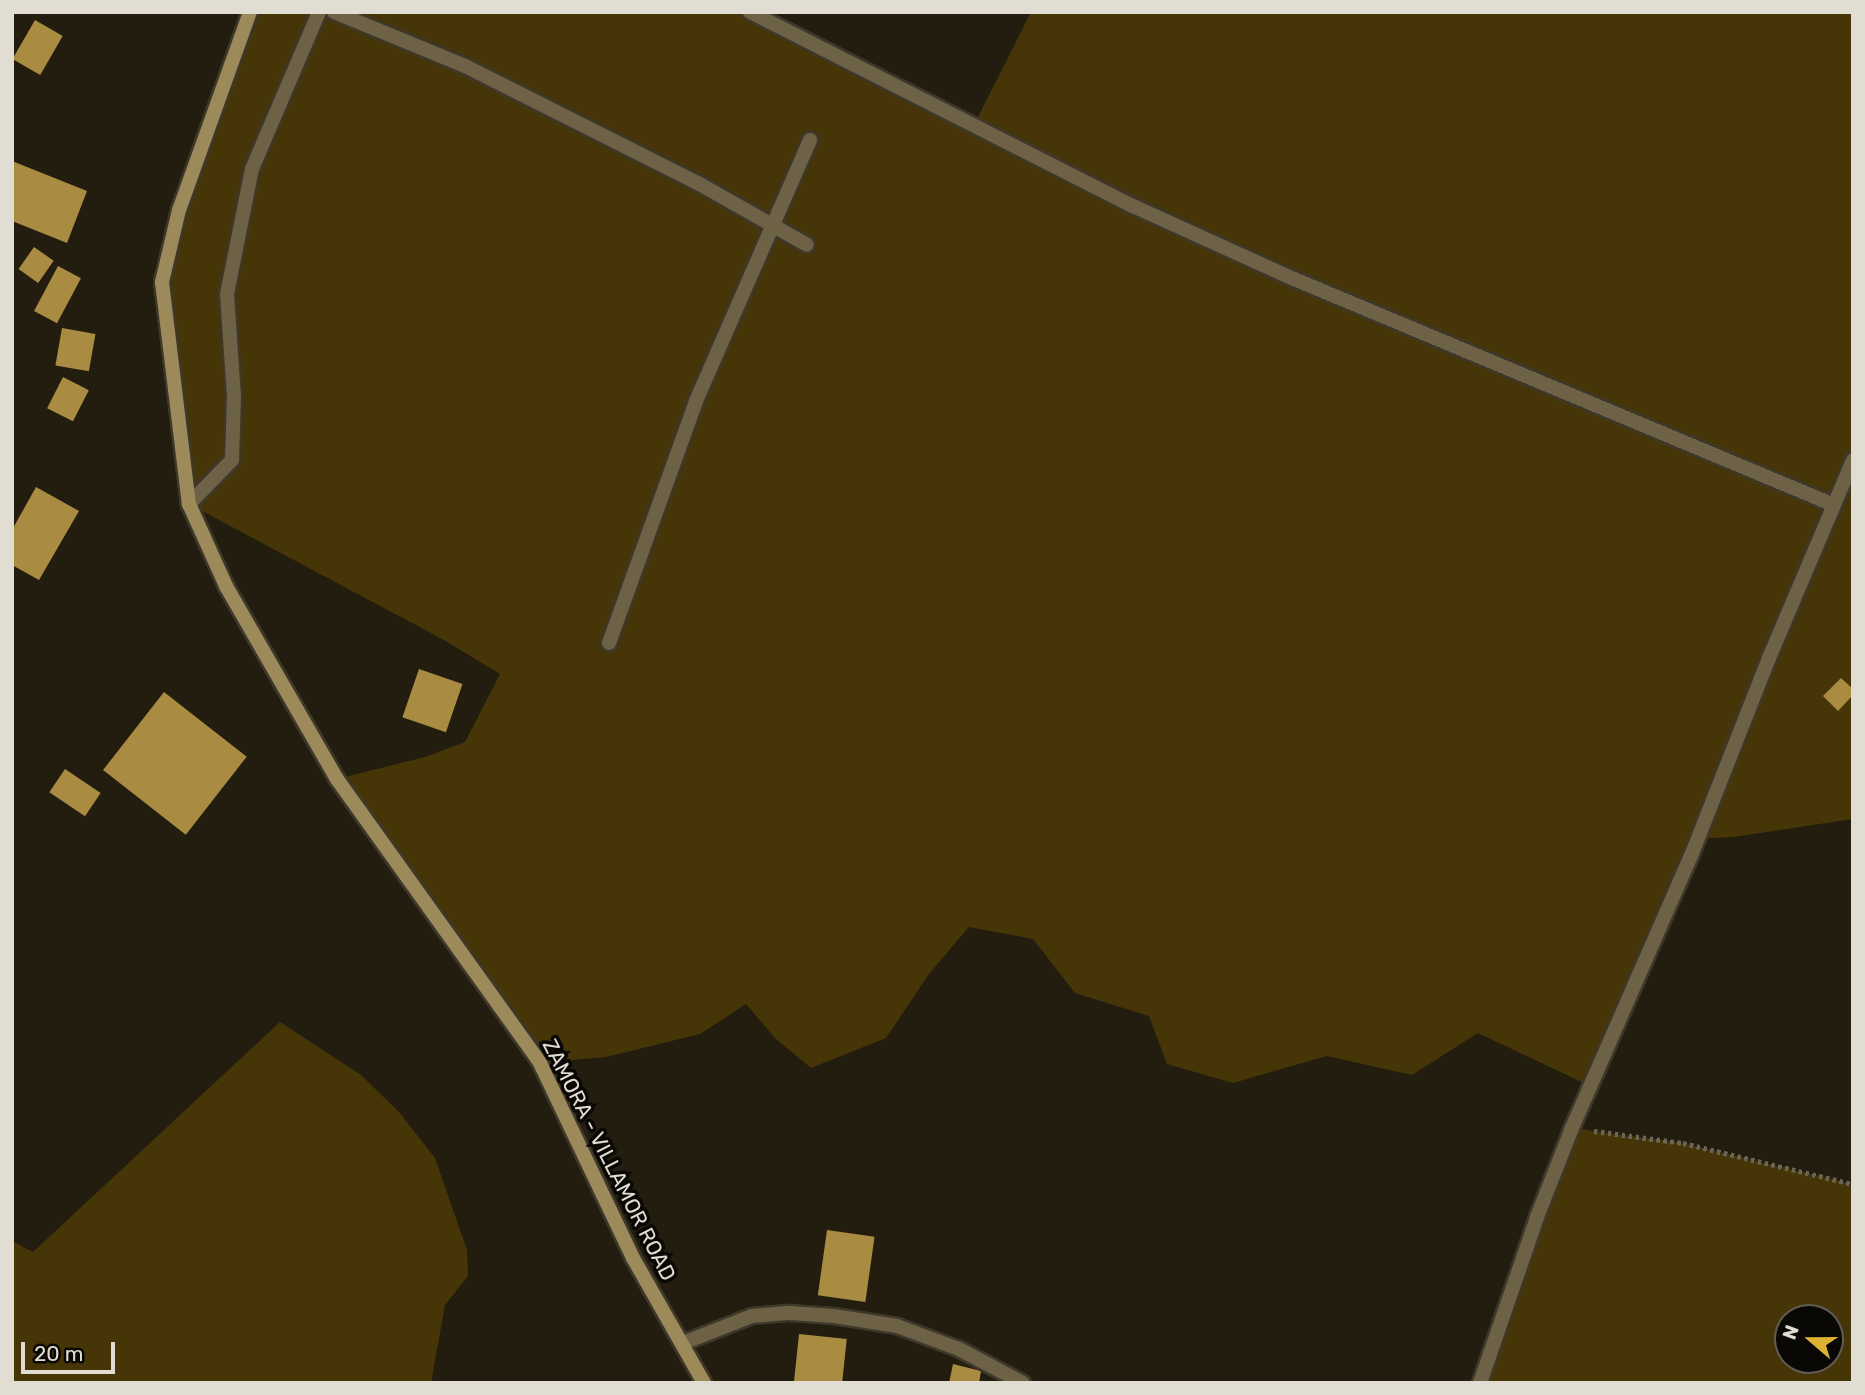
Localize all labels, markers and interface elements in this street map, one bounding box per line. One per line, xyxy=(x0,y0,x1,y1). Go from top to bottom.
street label: ZAMORA - VILLAMOR ROAD xyxy=(537,1034,681,1286)
north arrow xyxy=(1774,1304,1844,1374)
text: N xyxy=(1778,1322,1804,1343)
scale bar xyxy=(24,1328,119,1372)
text: 20 m xyxy=(34,1341,83,1366)

